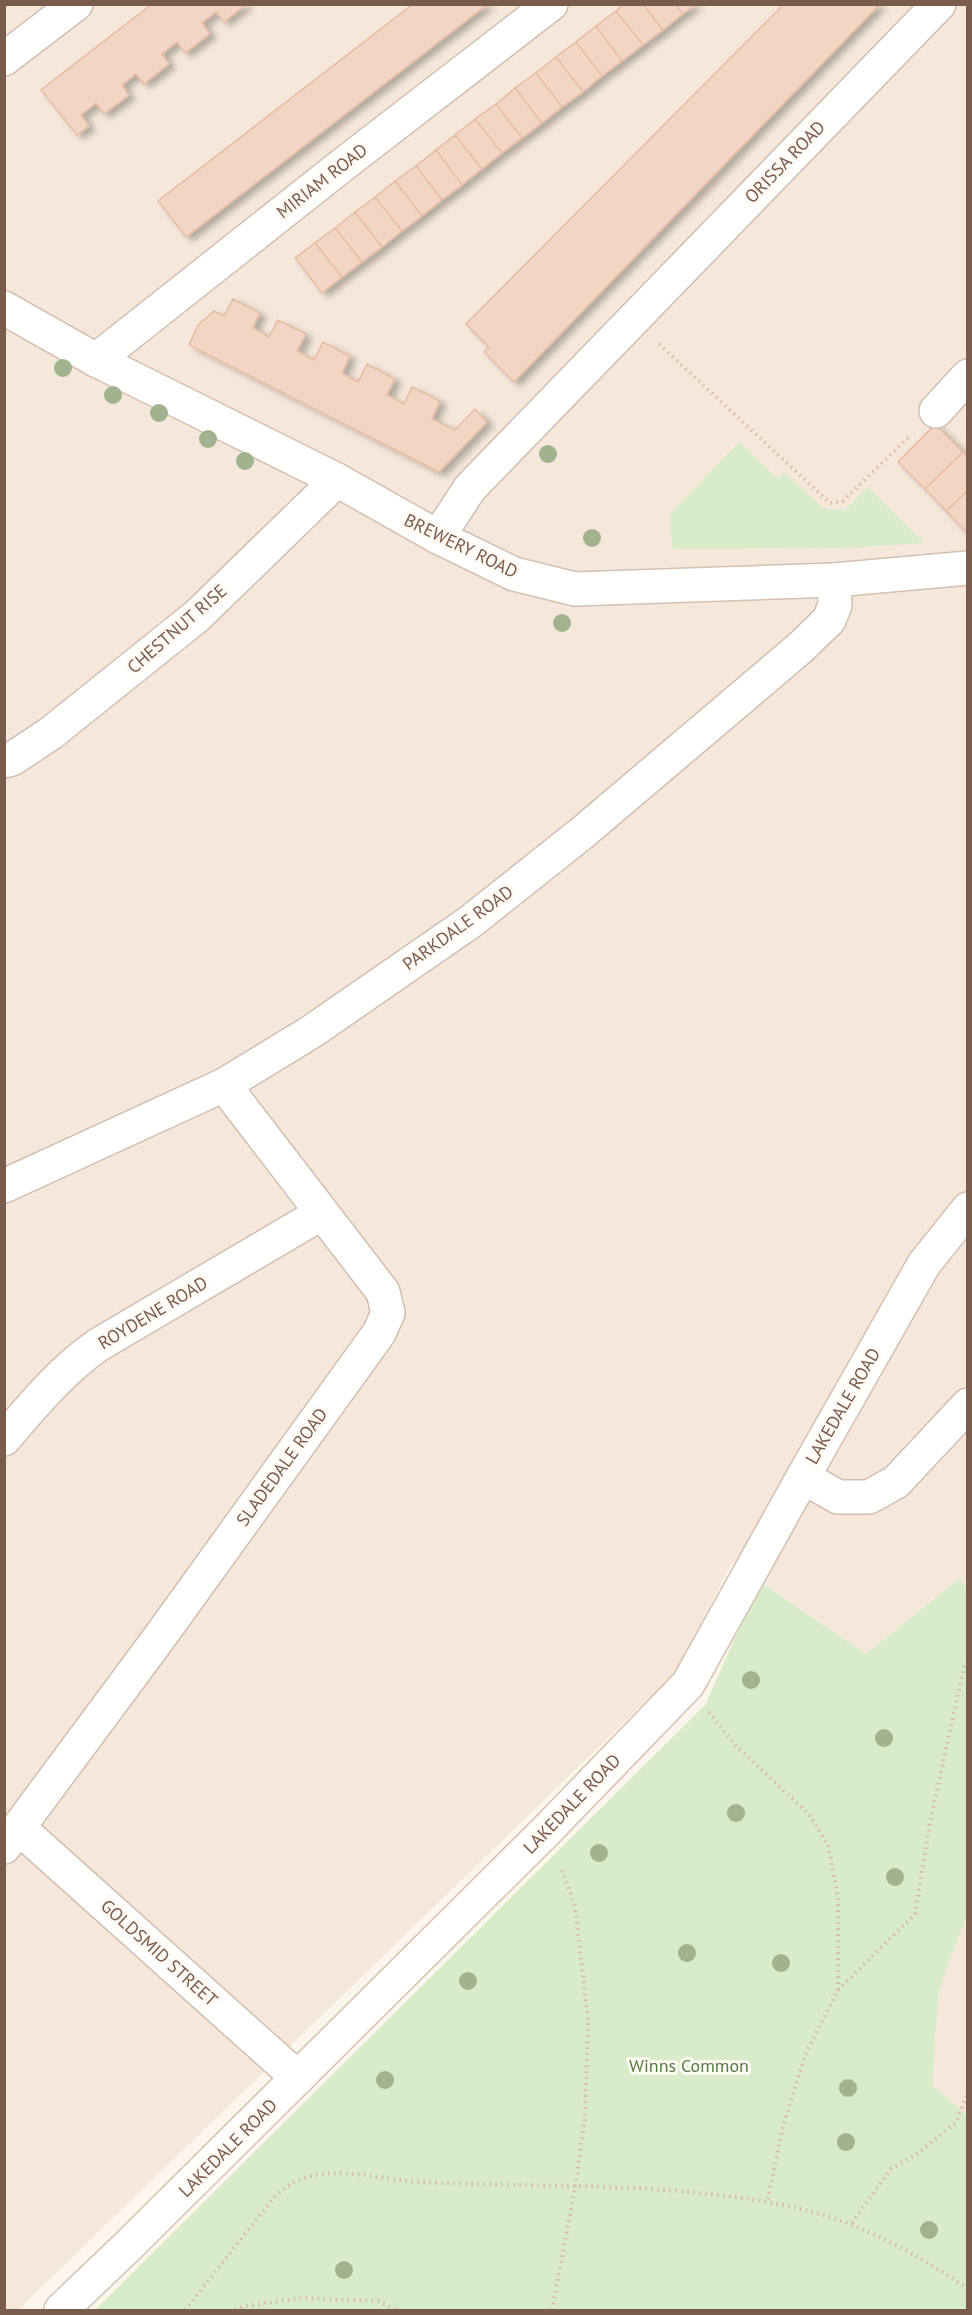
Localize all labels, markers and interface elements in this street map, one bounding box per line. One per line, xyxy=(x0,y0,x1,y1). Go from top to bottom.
street label: ORISSA ROAD xyxy=(740,116,830,208)
street label: MIRIAM ROAD xyxy=(272,138,372,223)
street label: BREWERY ROAD xyxy=(401,508,522,583)
street label: CHESTNUT RISE xyxy=(122,579,231,678)
street label: PARKDALE ROAD xyxy=(398,880,517,975)
street label: ROYDENE ROAD xyxy=(94,1271,212,1354)
street label: LAKEDALE ROAD xyxy=(800,1344,885,1468)
street label: SLADEDALE ROAD xyxy=(231,1403,332,1530)
street label: LAKEDALE ROAD xyxy=(518,1749,625,1858)
street label: GOLDSMID STREET xyxy=(96,1894,223,2011)
park label: Winns Common xyxy=(629,2054,749,2077)
street label: LAKEDALE ROAD xyxy=(173,2093,282,2202)

